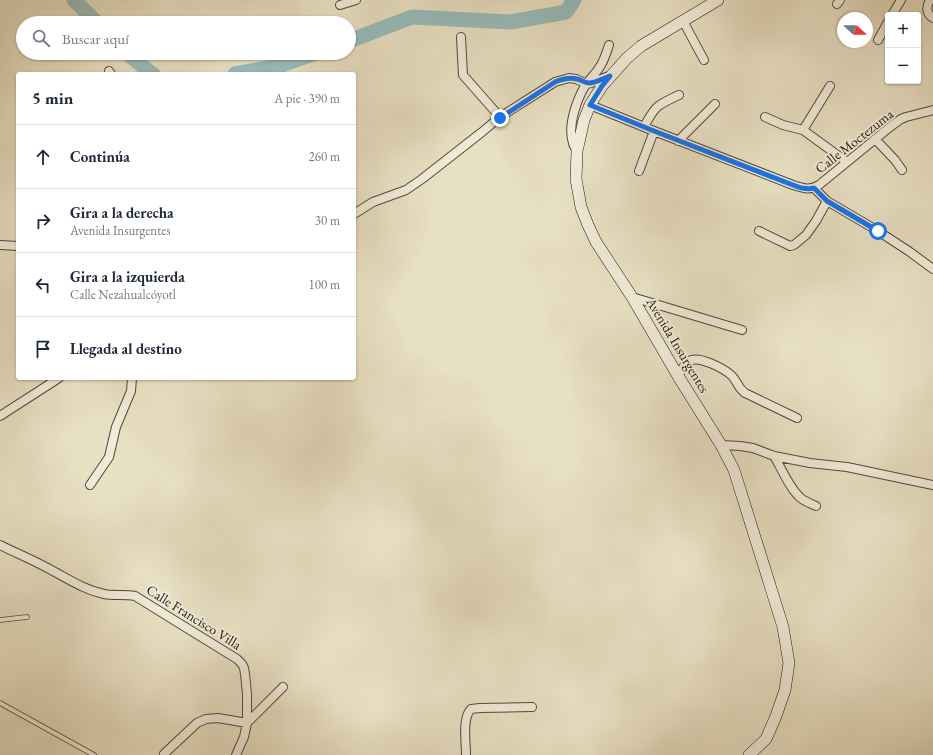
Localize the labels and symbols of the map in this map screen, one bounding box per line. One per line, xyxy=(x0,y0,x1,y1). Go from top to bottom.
north arrow xyxy=(837,12,873,48)
street label: Calle Moctezuma xyxy=(811,105,897,177)
route end xyxy=(491,109,509,127)
route start xyxy=(869,222,887,240)
street label: Avenida Insurgentes xyxy=(642,293,714,396)
street label: Calle Francisco Villa xyxy=(143,580,245,654)

